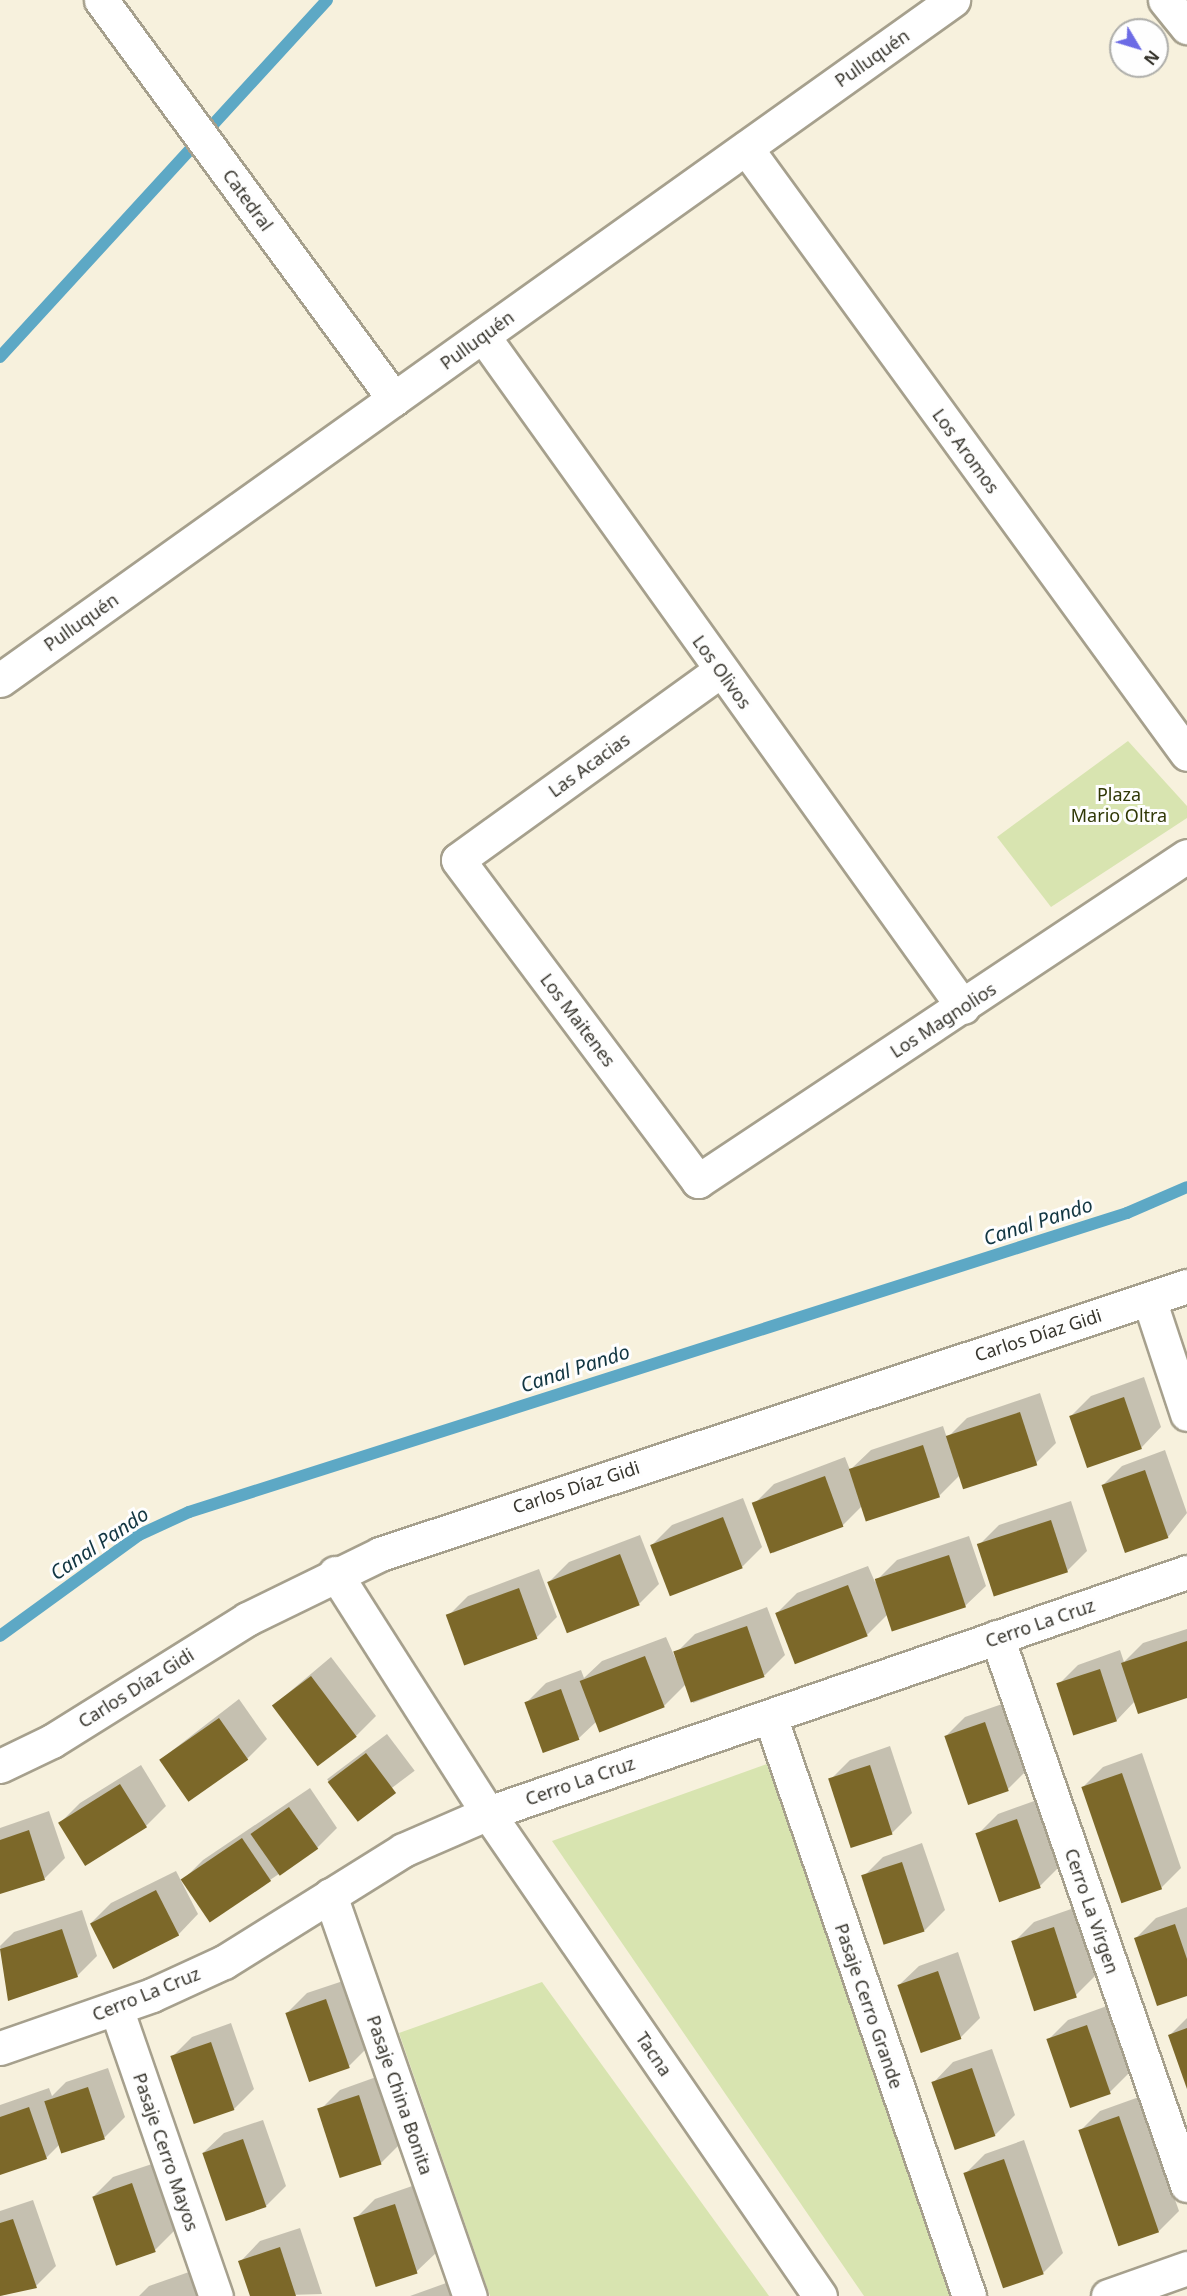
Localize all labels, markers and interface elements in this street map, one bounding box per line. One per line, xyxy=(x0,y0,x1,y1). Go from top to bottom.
north arrow xyxy=(1109,18,1169,78)
street label: Pulluquén xyxy=(831,25,913,91)
text: N xyxy=(1139,46,1164,70)
street label: Catedral xyxy=(218,165,278,235)
street label: Pulluquén xyxy=(436,306,518,374)
street label: Los Aromos xyxy=(928,404,1004,498)
street label: Pulluquén xyxy=(40,589,122,655)
street label: Los Olivos xyxy=(688,631,756,713)
street label: Las Acacias xyxy=(544,728,634,802)
park label: Plaza Mario Oltra xyxy=(1071,784,1167,826)
street label: Los Maitenes xyxy=(536,969,620,1071)
street label: Los Magnolios xyxy=(886,978,1000,1062)
water label: Canal Pando xyxy=(980,1192,1096,1250)
street label: Carlos Díaz Gidi xyxy=(972,1304,1104,1366)
water label: Canal Pando xyxy=(517,1339,633,1397)
street label: Carlos Díaz Gidi xyxy=(510,1456,642,1518)
water label: Canal Pando xyxy=(45,1501,153,1585)
street label: Cerro La Cruz xyxy=(982,1594,1098,1652)
street label: Carlos Díaz Gidi xyxy=(74,1644,198,1732)
street label: Cerro La Cruz xyxy=(522,1752,638,1810)
street label: Cerro La Virgen xyxy=(1060,1846,1124,1976)
street label: Pasaje Cerro Grande xyxy=(831,1921,907,2091)
street label: Cerro La Cruz xyxy=(89,1963,203,2025)
street label: Pasaje China Bonita xyxy=(363,2012,437,2178)
street label: Tacna xyxy=(631,2028,677,2080)
street label: Pasaje Cerro Mayos xyxy=(129,2070,203,2234)

